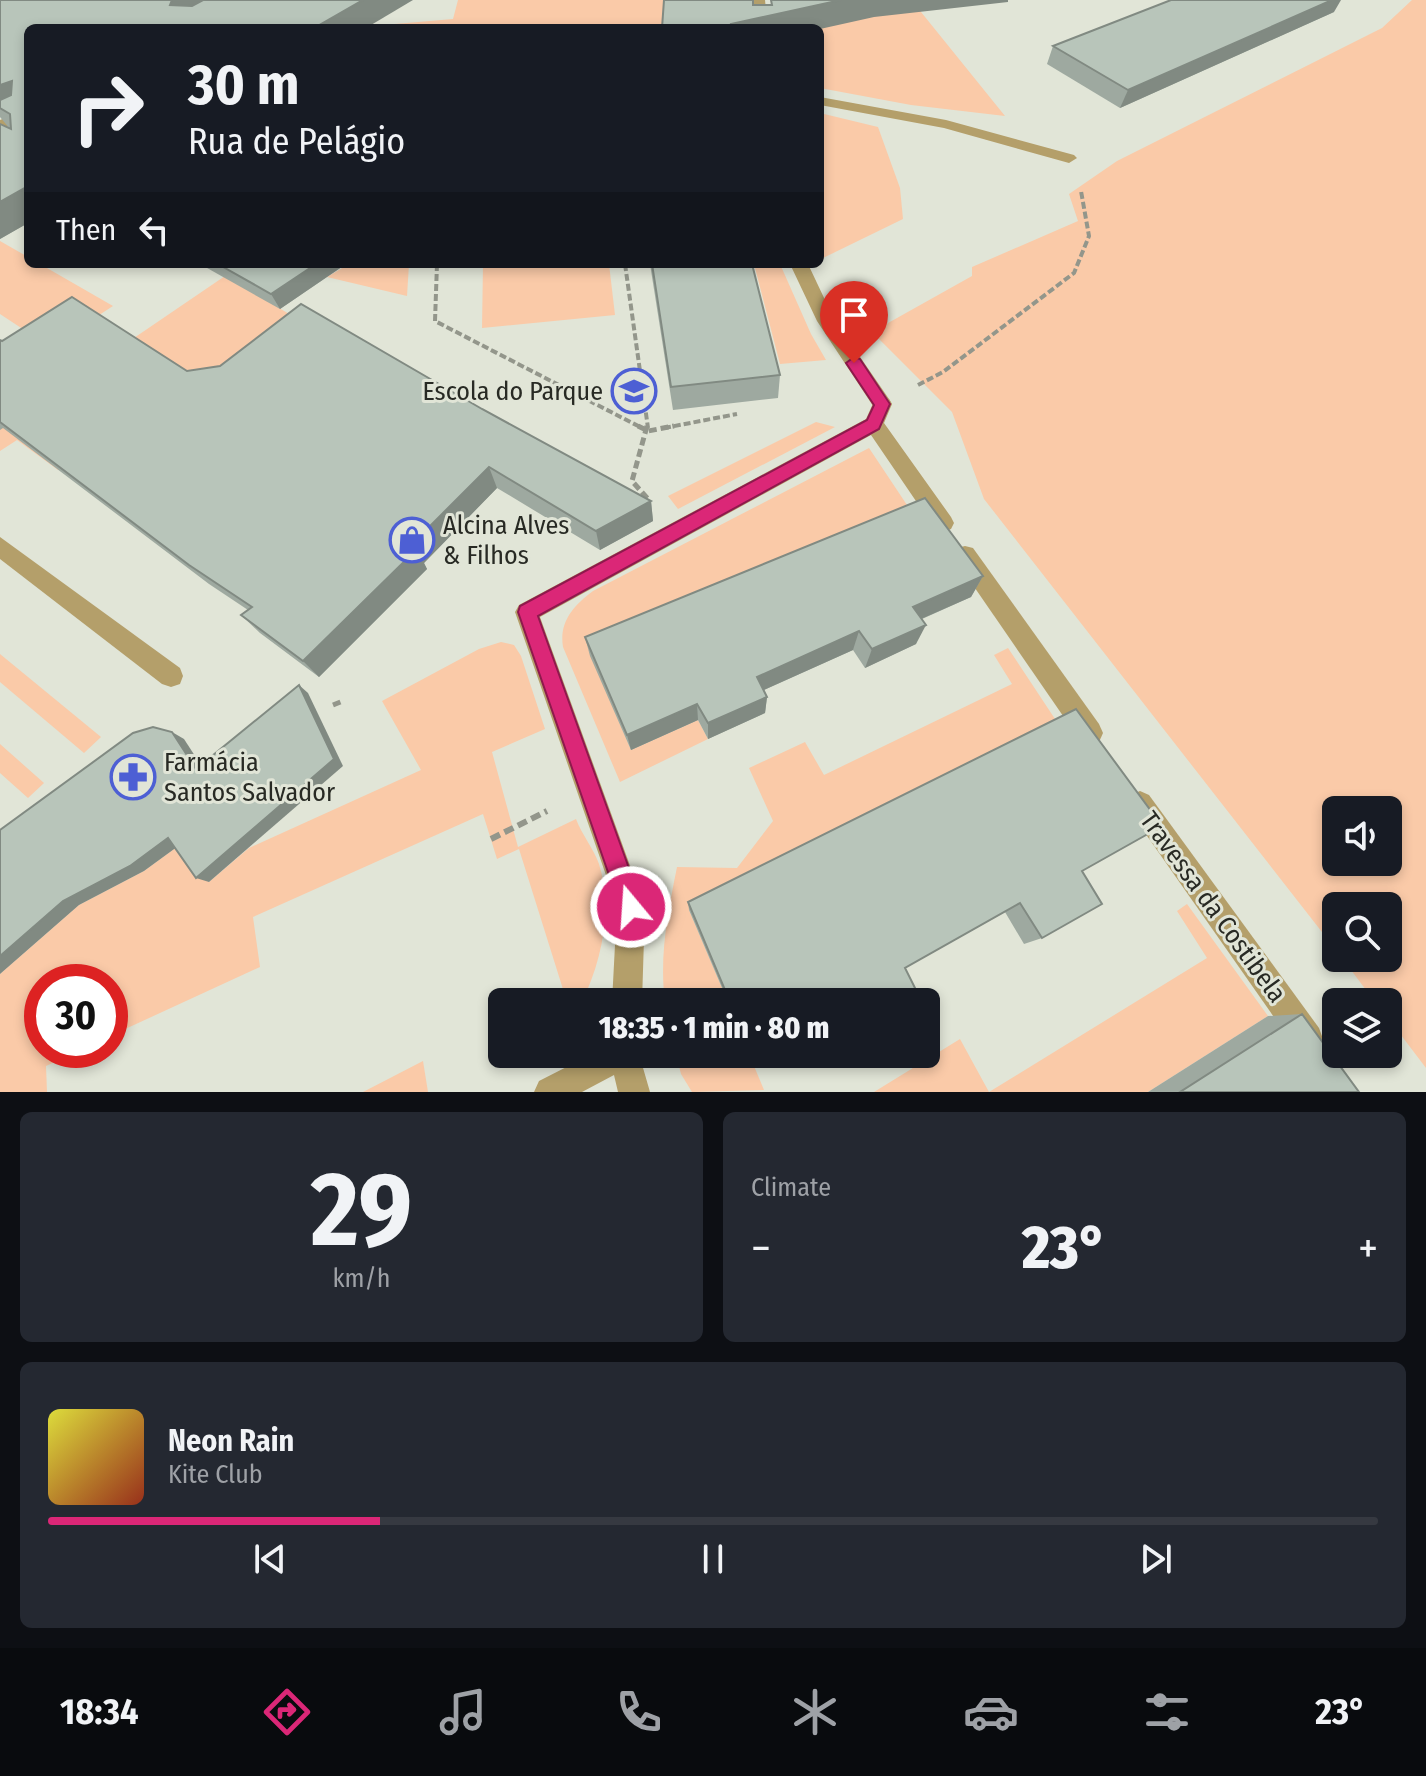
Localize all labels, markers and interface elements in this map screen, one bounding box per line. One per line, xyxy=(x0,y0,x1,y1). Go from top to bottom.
text: 30 m xyxy=(188,52,299,119)
icon: right xyxy=(56,56,160,160)
text: Rua de Pelágio xyxy=(188,120,405,164)
icon: left xyxy=(132,208,176,252)
text: Then xyxy=(56,212,116,248)
pin xyxy=(820,281,888,363)
icon: arrive xyxy=(832,293,876,337)
school or university icon: Escola do Parque xyxy=(610,367,658,415)
place label: Escola do Parque xyxy=(423,376,603,407)
place label: Alcina Alves & Filhos xyxy=(443,510,569,571)
shop icon: Alcina Alves & Filhos xyxy=(388,516,436,564)
place label: Farmácia Santos Salvador xyxy=(164,747,335,808)
pharmacy icon: Farmácia Santos Salvador xyxy=(109,753,157,801)
map controls xyxy=(1322,796,1402,1068)
button: sound xyxy=(1322,796,1402,876)
street label: Travessa da Costibela xyxy=(1133,806,1293,1008)
position arrow xyxy=(589,865,673,949)
button: search xyxy=(1322,892,1402,972)
speed limit sign: 30 xyxy=(24,964,128,1068)
button: layers xyxy=(1322,988,1402,1068)
text: 18:35 · 1 min · 80 m xyxy=(599,1010,829,1046)
text: 29 xyxy=(311,1148,412,1273)
text: Climate xyxy=(751,1172,831,1203)
text: 23° xyxy=(1022,1212,1107,1284)
text: − xyxy=(751,1222,771,1275)
text: + xyxy=(1358,1222,1378,1275)
text: km/h xyxy=(333,1263,390,1294)
text: Neon Rain xyxy=(168,1423,294,1459)
text: Kite Club xyxy=(168,1459,263,1490)
icon: previous xyxy=(248,1537,292,1581)
icon: pause xyxy=(691,1537,735,1581)
icon: next xyxy=(1134,1537,1178,1581)
icon: directions xyxy=(259,1684,315,1740)
icon: music xyxy=(435,1684,491,1740)
icon: phone xyxy=(611,1684,667,1740)
icon: climate xyxy=(787,1684,843,1740)
icon: car xyxy=(963,1684,1019,1740)
icon: filters xyxy=(1139,1684,1195,1740)
text: 18:34 xyxy=(60,1690,139,1734)
text: 23° xyxy=(1315,1690,1366,1734)

